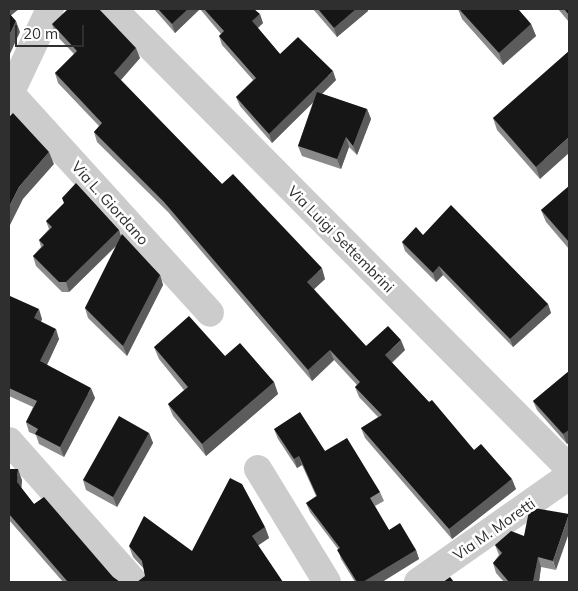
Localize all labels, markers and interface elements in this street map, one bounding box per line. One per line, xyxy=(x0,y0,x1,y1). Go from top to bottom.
scale bar xyxy=(18,15,86,47)
text: 20 m xyxy=(23,24,58,43)
street label: Via L. Giordano xyxy=(68,157,152,249)
street label: Via Luigi Settembrini xyxy=(284,182,398,296)
street label: Via M. Moretti xyxy=(450,494,538,564)

